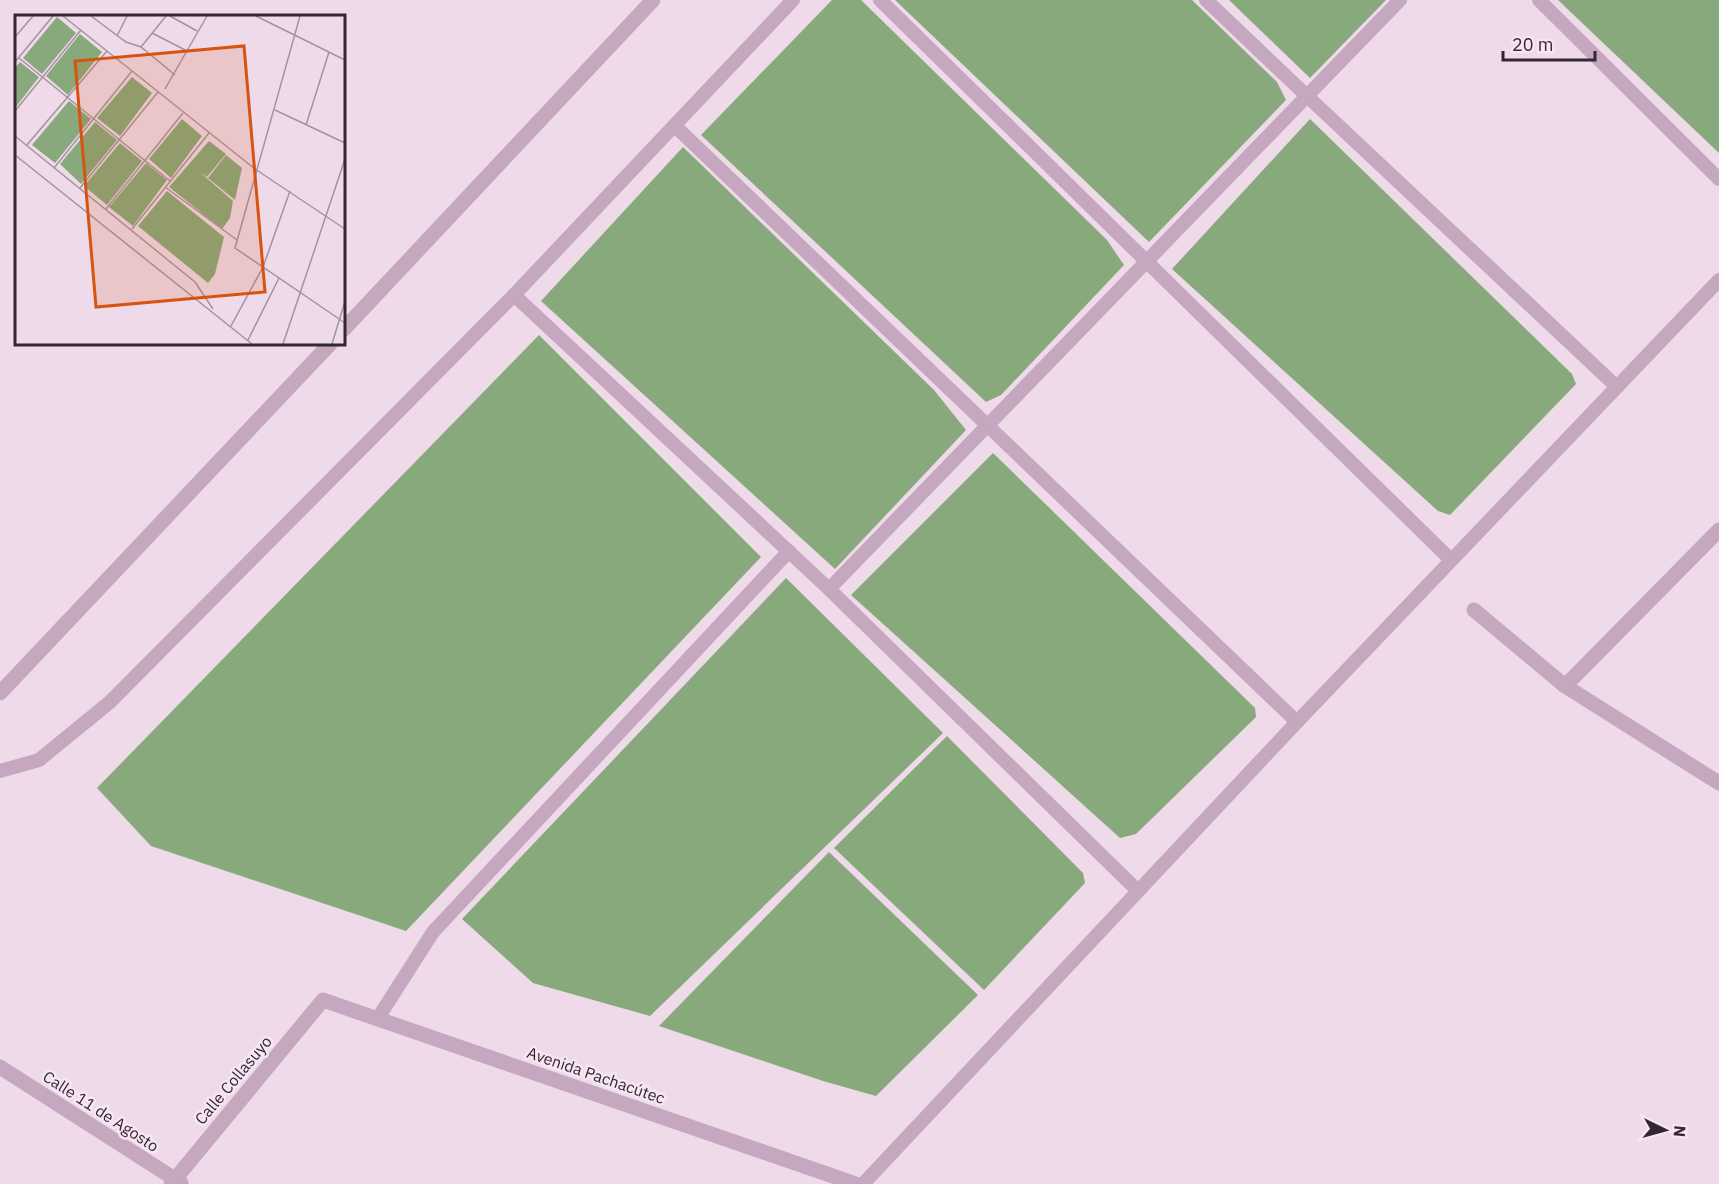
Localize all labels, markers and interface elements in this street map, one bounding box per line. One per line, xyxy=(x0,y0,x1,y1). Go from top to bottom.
inset map xyxy=(15,15,345,345)
scale bar xyxy=(1503,24,1594,62)
text: 20 m xyxy=(1512,33,1554,56)
street label: Calle Collasuyo xyxy=(190,1032,276,1128)
street label: Avenida Pachacútec xyxy=(524,1042,668,1108)
street label: Calle 11 de Agosto xyxy=(39,1066,163,1156)
north arrow xyxy=(1635,1100,1695,1160)
text: N xyxy=(1669,1125,1690,1138)

